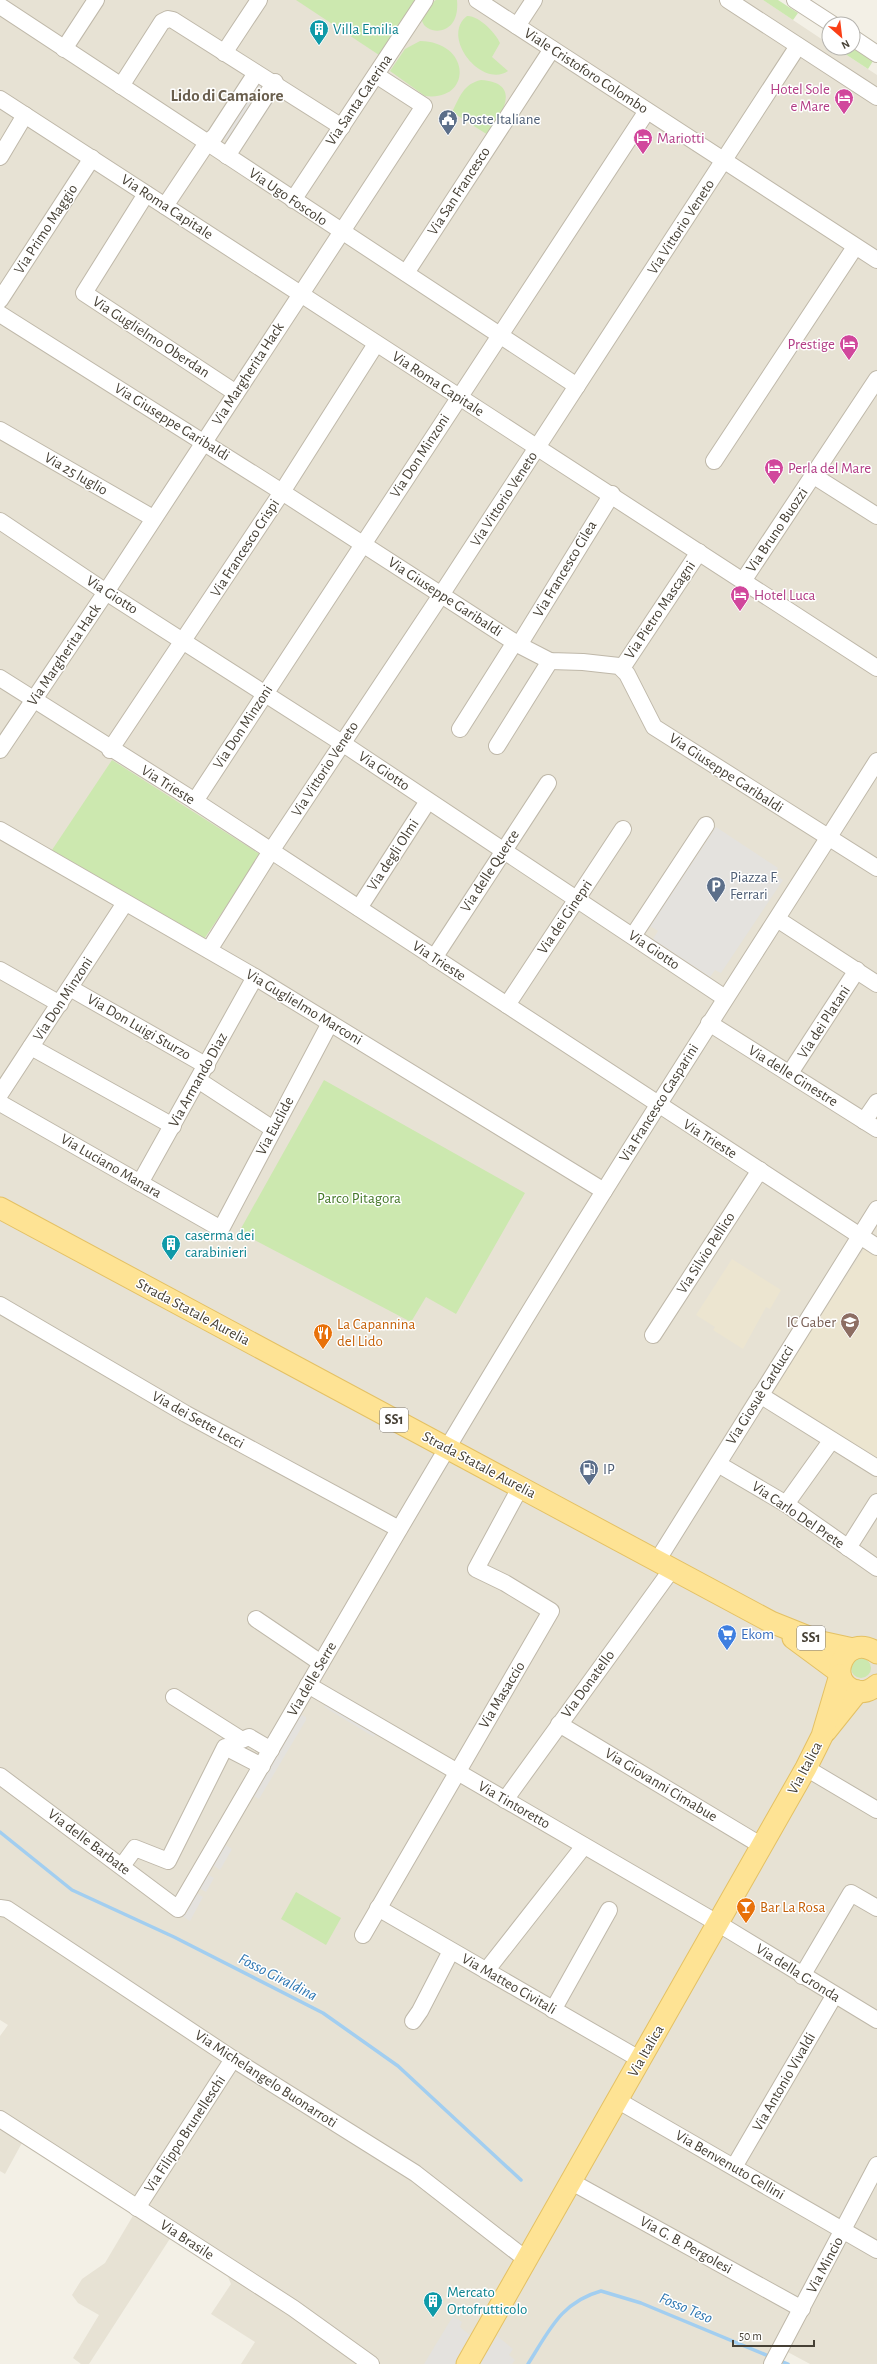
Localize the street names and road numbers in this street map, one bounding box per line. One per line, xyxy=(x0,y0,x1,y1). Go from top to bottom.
street label: Viale Cristoforo Colombo xyxy=(521,25,651,117)
street label: Via Santa Caterina xyxy=(323,52,395,148)
street label: Via San Francesco xyxy=(425,144,493,238)
street label: Via Ugo Foscolo xyxy=(246,165,330,229)
street label: Via Roma Capitale xyxy=(118,172,216,242)
street label: Via Vittorio Veneto xyxy=(645,177,717,277)
street label: Via Primo Maggio xyxy=(11,181,81,277)
street label: Via Guglielmo Oberdan xyxy=(90,294,212,380)
street label: Via Margherita Hack xyxy=(209,320,287,428)
street label: Via Roma Capitale xyxy=(389,349,487,419)
street label: Via Giuseppe Garibaldi xyxy=(112,380,232,464)
street label: Via Don Minzoni xyxy=(387,411,453,501)
street label: Via Vittorio Veneto xyxy=(468,449,540,549)
street label: Via 25 luglio xyxy=(42,450,110,498)
street label: Via Bruno Buozzi xyxy=(743,485,811,575)
street label: Via Francesco Crispi xyxy=(208,496,282,600)
street label: Via Francesco Cilea xyxy=(530,518,600,620)
street label: Via Giuseppe Garibaldi xyxy=(385,555,505,639)
street label: Via Pietro Mascagni xyxy=(622,558,698,662)
street label: Via Giotto xyxy=(84,573,140,617)
street label: Via Margherita Hack xyxy=(25,601,104,709)
street label: Via Don Minzoni xyxy=(210,682,276,772)
street label: Via Vittorio Veneto xyxy=(289,719,361,819)
street label: Via Giuseppe Garibaldi xyxy=(666,731,786,815)
street label: Via Giotto xyxy=(356,749,412,793)
street label: Via Trieste xyxy=(138,763,198,807)
street label: Via degli Olmi xyxy=(364,817,422,893)
street label: Via delle Querce xyxy=(458,827,522,915)
street label: Via dei Ginepri xyxy=(535,877,595,957)
street label: Via Giotto xyxy=(626,928,682,972)
street label: Via Trieste xyxy=(410,938,468,984)
street label: Via Don Minzoni xyxy=(30,954,96,1044)
street label: Via Guglielmo Marconi xyxy=(243,966,365,1048)
street label: Via dei Platani xyxy=(795,983,853,1061)
street label: Via Don Luigi Sturzo xyxy=(85,991,193,1063)
street label: Via Armando Diaz xyxy=(166,1030,230,1130)
street label: Via Francesco Gasparini xyxy=(617,1041,701,1165)
street label: Via delle Ginestre xyxy=(746,1043,840,1110)
street label: Via Euclide xyxy=(253,1094,297,1158)
street label: Via Trieste xyxy=(680,1117,740,1161)
street label: Via Luciano Manara xyxy=(58,1131,164,1201)
street label: Via Silvio Pellico xyxy=(674,1210,738,1296)
street label: Strada Statale Aurelia xyxy=(134,1276,252,1348)
street label: Via Giosuè Carducci xyxy=(723,1343,797,1447)
street label: Via dei Sette Lecci xyxy=(149,1389,247,1451)
road number: SS1 xyxy=(380,1408,408,1432)
street label: Strada Statale Aurelia xyxy=(420,1429,538,1501)
street label: Via Carlo Del Prete xyxy=(749,1479,847,1551)
road number: SS1 xyxy=(797,1626,825,1650)
street label: Via delle Serre xyxy=(285,1639,339,1719)
street label: Via Donatello xyxy=(559,1647,617,1721)
street label: Via Masaccio xyxy=(476,1659,528,1731)
street label: Via Italica xyxy=(785,1739,825,1797)
street label: Via Giovanni Cimabue xyxy=(602,1746,720,1824)
street label: Via Tintoretto xyxy=(475,1778,553,1832)
street label: Via delle Barbate xyxy=(45,1806,133,1878)
street label: Via della Gronda xyxy=(753,1941,843,2005)
street label: Via Matteo Civitali xyxy=(459,1951,559,2017)
street label: Via Italica xyxy=(625,2023,667,2079)
street label: Via Michelangelo Buonarroti xyxy=(192,2027,340,2131)
street label: Via Antonio Vivaldi xyxy=(750,2030,818,2134)
street label: Via Filippo Brunelleschi xyxy=(142,2073,228,2195)
street label: Via Benvenuto Cellini xyxy=(673,2128,787,2202)
street label: Via G. B. Pergolesi xyxy=(637,2213,735,2277)
street label: Via Brasile xyxy=(157,2217,217,2263)
street label: Via Mincio xyxy=(804,2234,846,2296)

